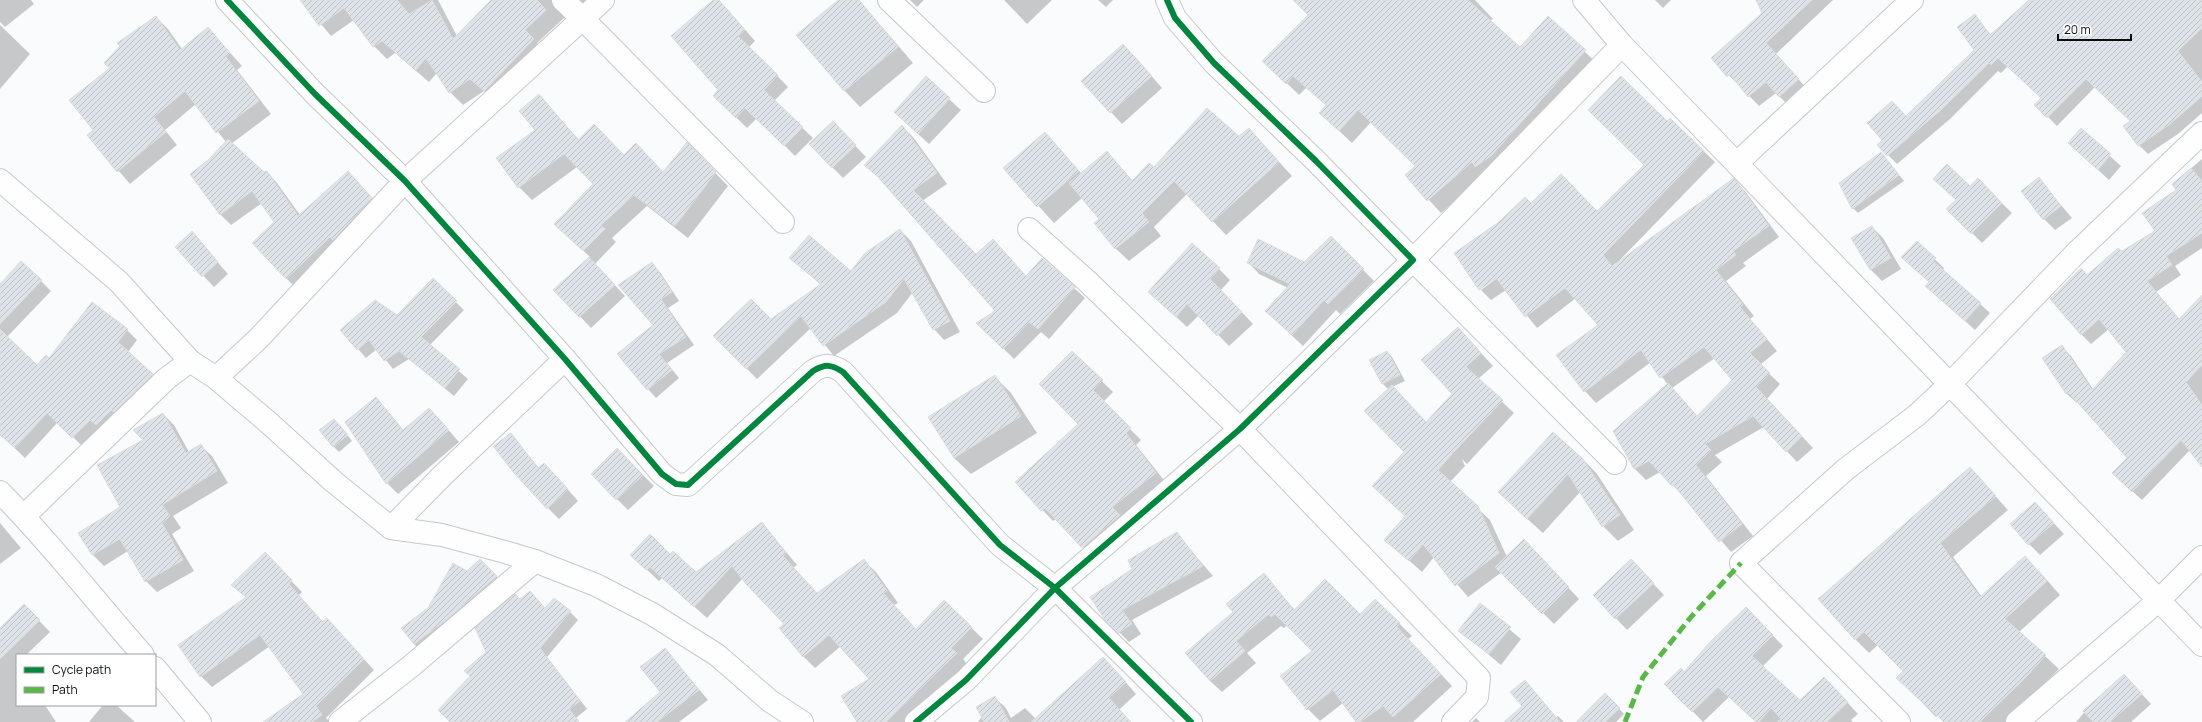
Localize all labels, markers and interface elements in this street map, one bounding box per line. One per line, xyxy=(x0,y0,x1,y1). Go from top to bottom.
scale bar xyxy=(2058,16,2131,42)
text: 20 m xyxy=(2064,21,2091,38)
legend xyxy=(16,654,156,706)
text: Cycle path xyxy=(52,661,111,678)
text: Path xyxy=(52,681,78,698)

